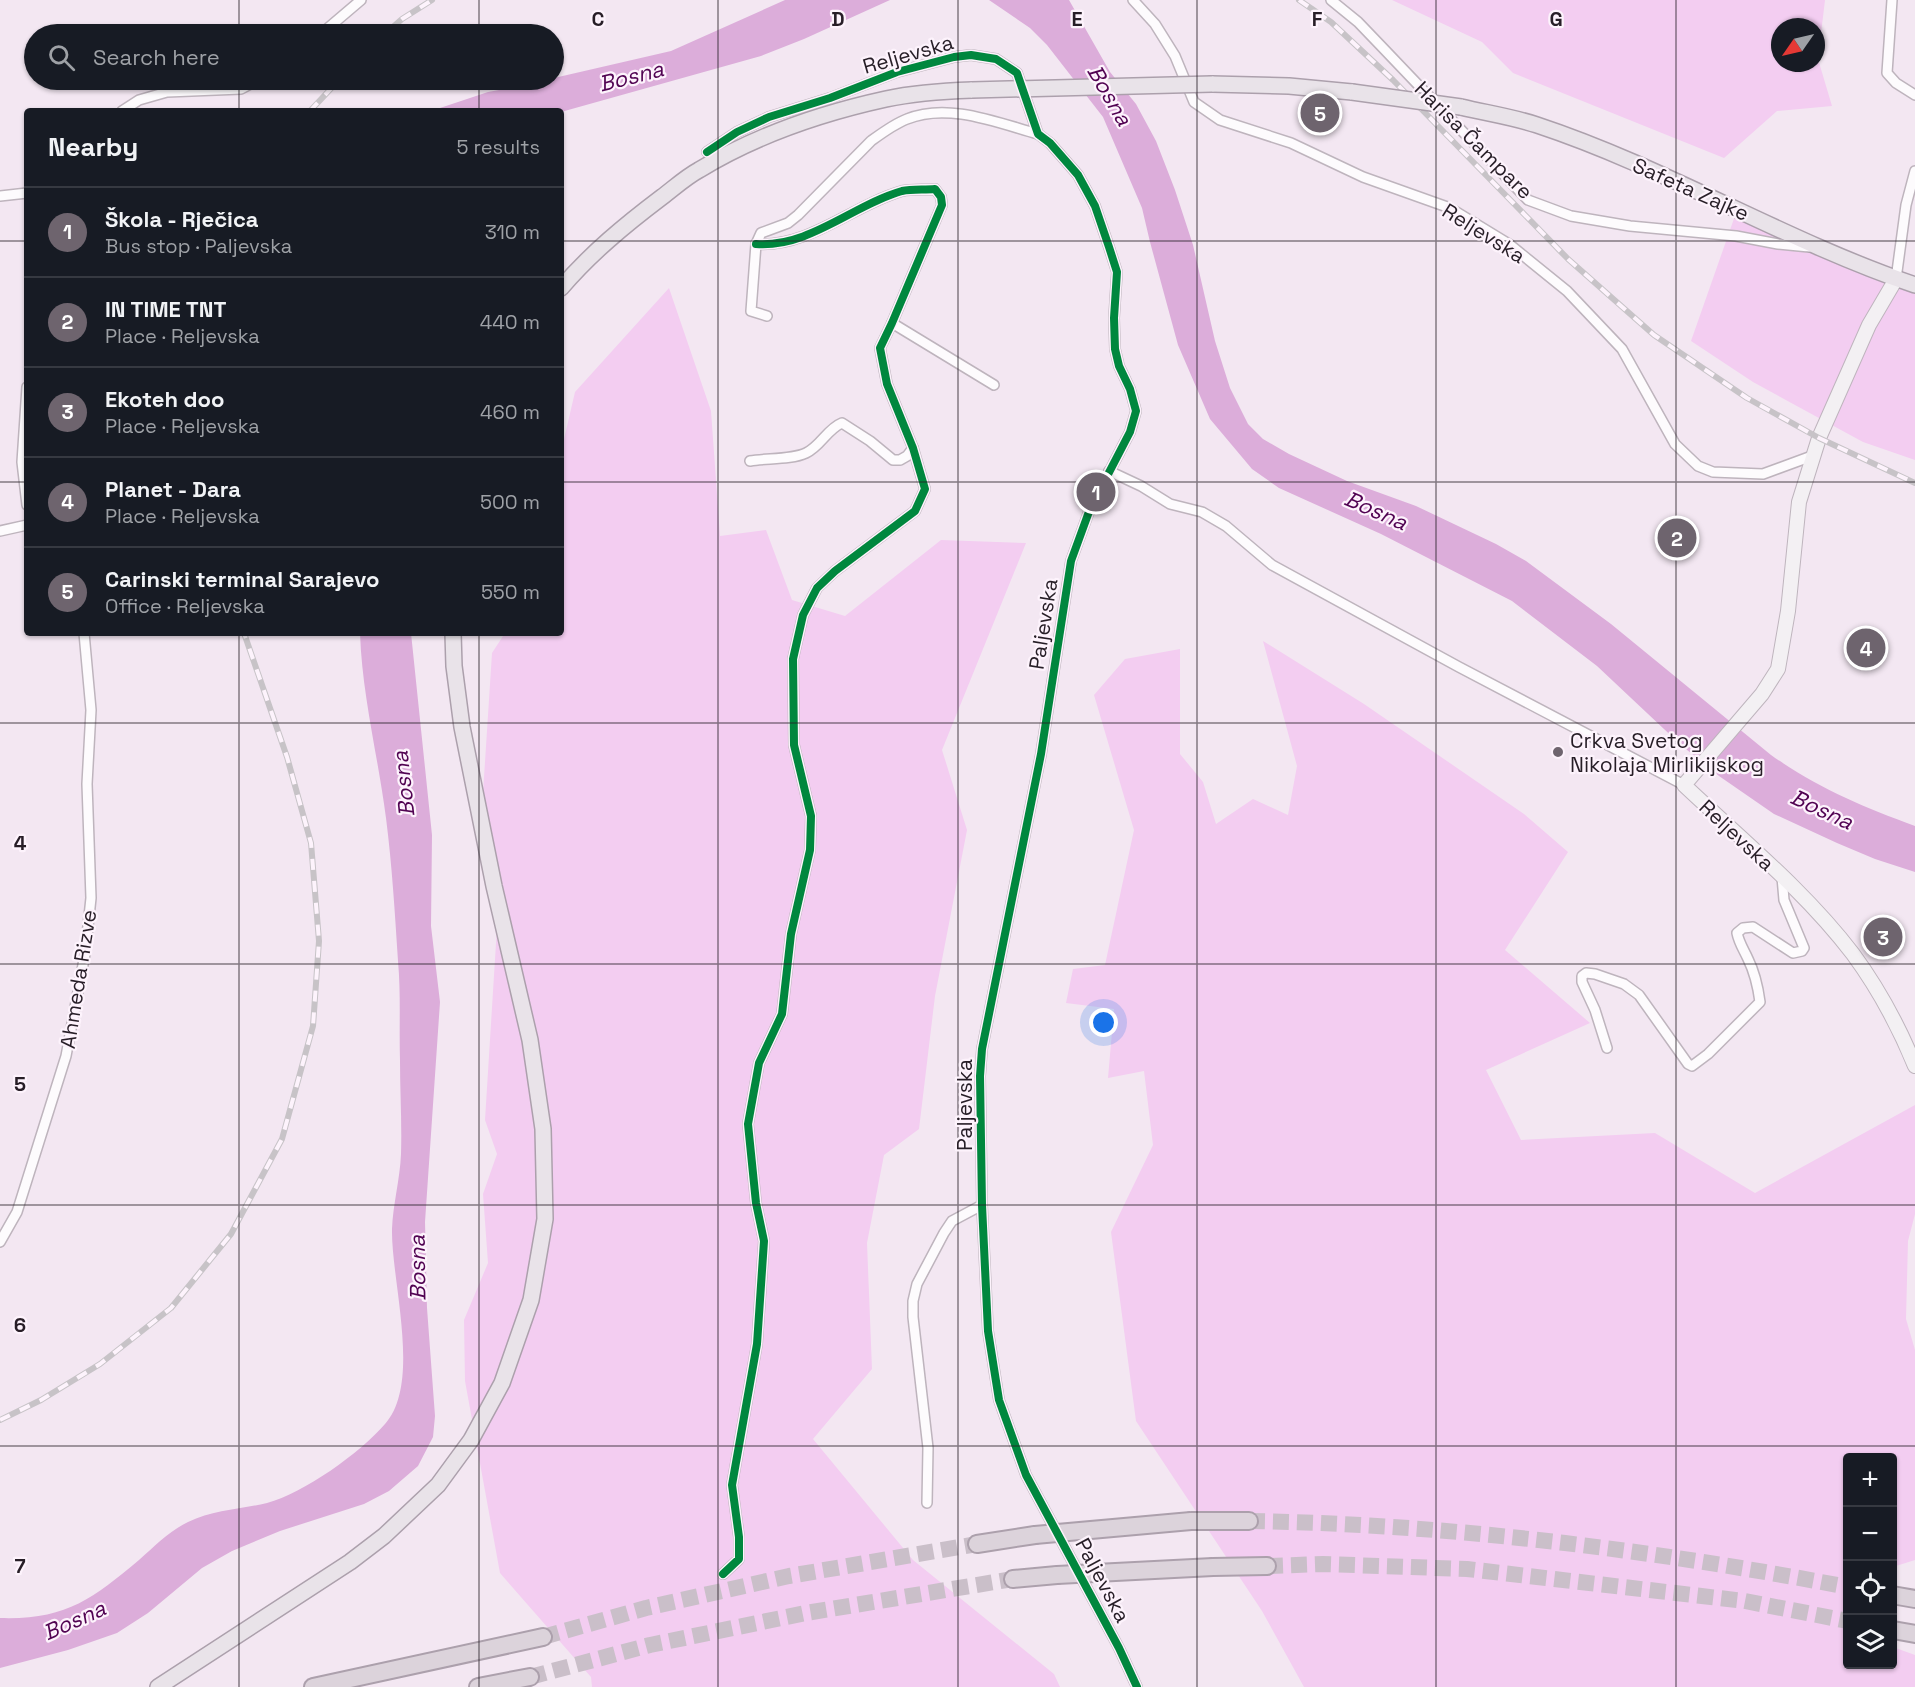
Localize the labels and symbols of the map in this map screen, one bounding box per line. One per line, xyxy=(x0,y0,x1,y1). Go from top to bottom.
text: C xyxy=(592,6,605,32)
text: D xyxy=(831,6,845,32)
text: E xyxy=(1071,6,1083,32)
text: F xyxy=(1312,6,1323,32)
text: G xyxy=(1549,6,1563,32)
north arrow xyxy=(1771,18,1825,72)
street label: Reljevska xyxy=(859,28,957,80)
water label: Bosna xyxy=(596,54,667,98)
water label: Bosna xyxy=(1081,59,1139,131)
street label: Harisa Čampare xyxy=(1409,75,1539,205)
pin: 5 xyxy=(1300,90,1340,136)
street label: Safeta Zajke xyxy=(1629,151,1753,227)
street label: Reljevska xyxy=(1437,197,1531,269)
pin: 1 xyxy=(1076,470,1116,514)
water label: Bosna xyxy=(1340,484,1412,536)
pin: 2 xyxy=(1658,516,1696,560)
street label: Paljevska xyxy=(1022,576,1064,672)
pin: 4 xyxy=(1846,626,1886,670)
place label: Crkva Svetog Nikolaja Mirlikijskog xyxy=(1570,727,1764,778)
marker: Crkva Svetog Nikolaja Mirlikijskog xyxy=(1551,745,1565,759)
water label: Bosna xyxy=(386,749,420,818)
water label: Bosna xyxy=(1786,782,1858,836)
street label: Reljevska xyxy=(1694,793,1780,877)
text: 4 xyxy=(14,830,27,856)
street label: Ahmeda Rizve xyxy=(54,908,102,1050)
pin: 3 xyxy=(1864,914,1902,960)
your location xyxy=(1089,1008,1118,1037)
street label: Paljevska xyxy=(951,1059,978,1151)
text: 5 xyxy=(14,1071,26,1097)
water label: Bosna xyxy=(402,1234,432,1301)
text: 6 xyxy=(14,1312,26,1338)
street label: Paljevska xyxy=(1069,1533,1137,1627)
text: 7 xyxy=(14,1553,26,1579)
water label: Bosna xyxy=(38,1594,110,1646)

